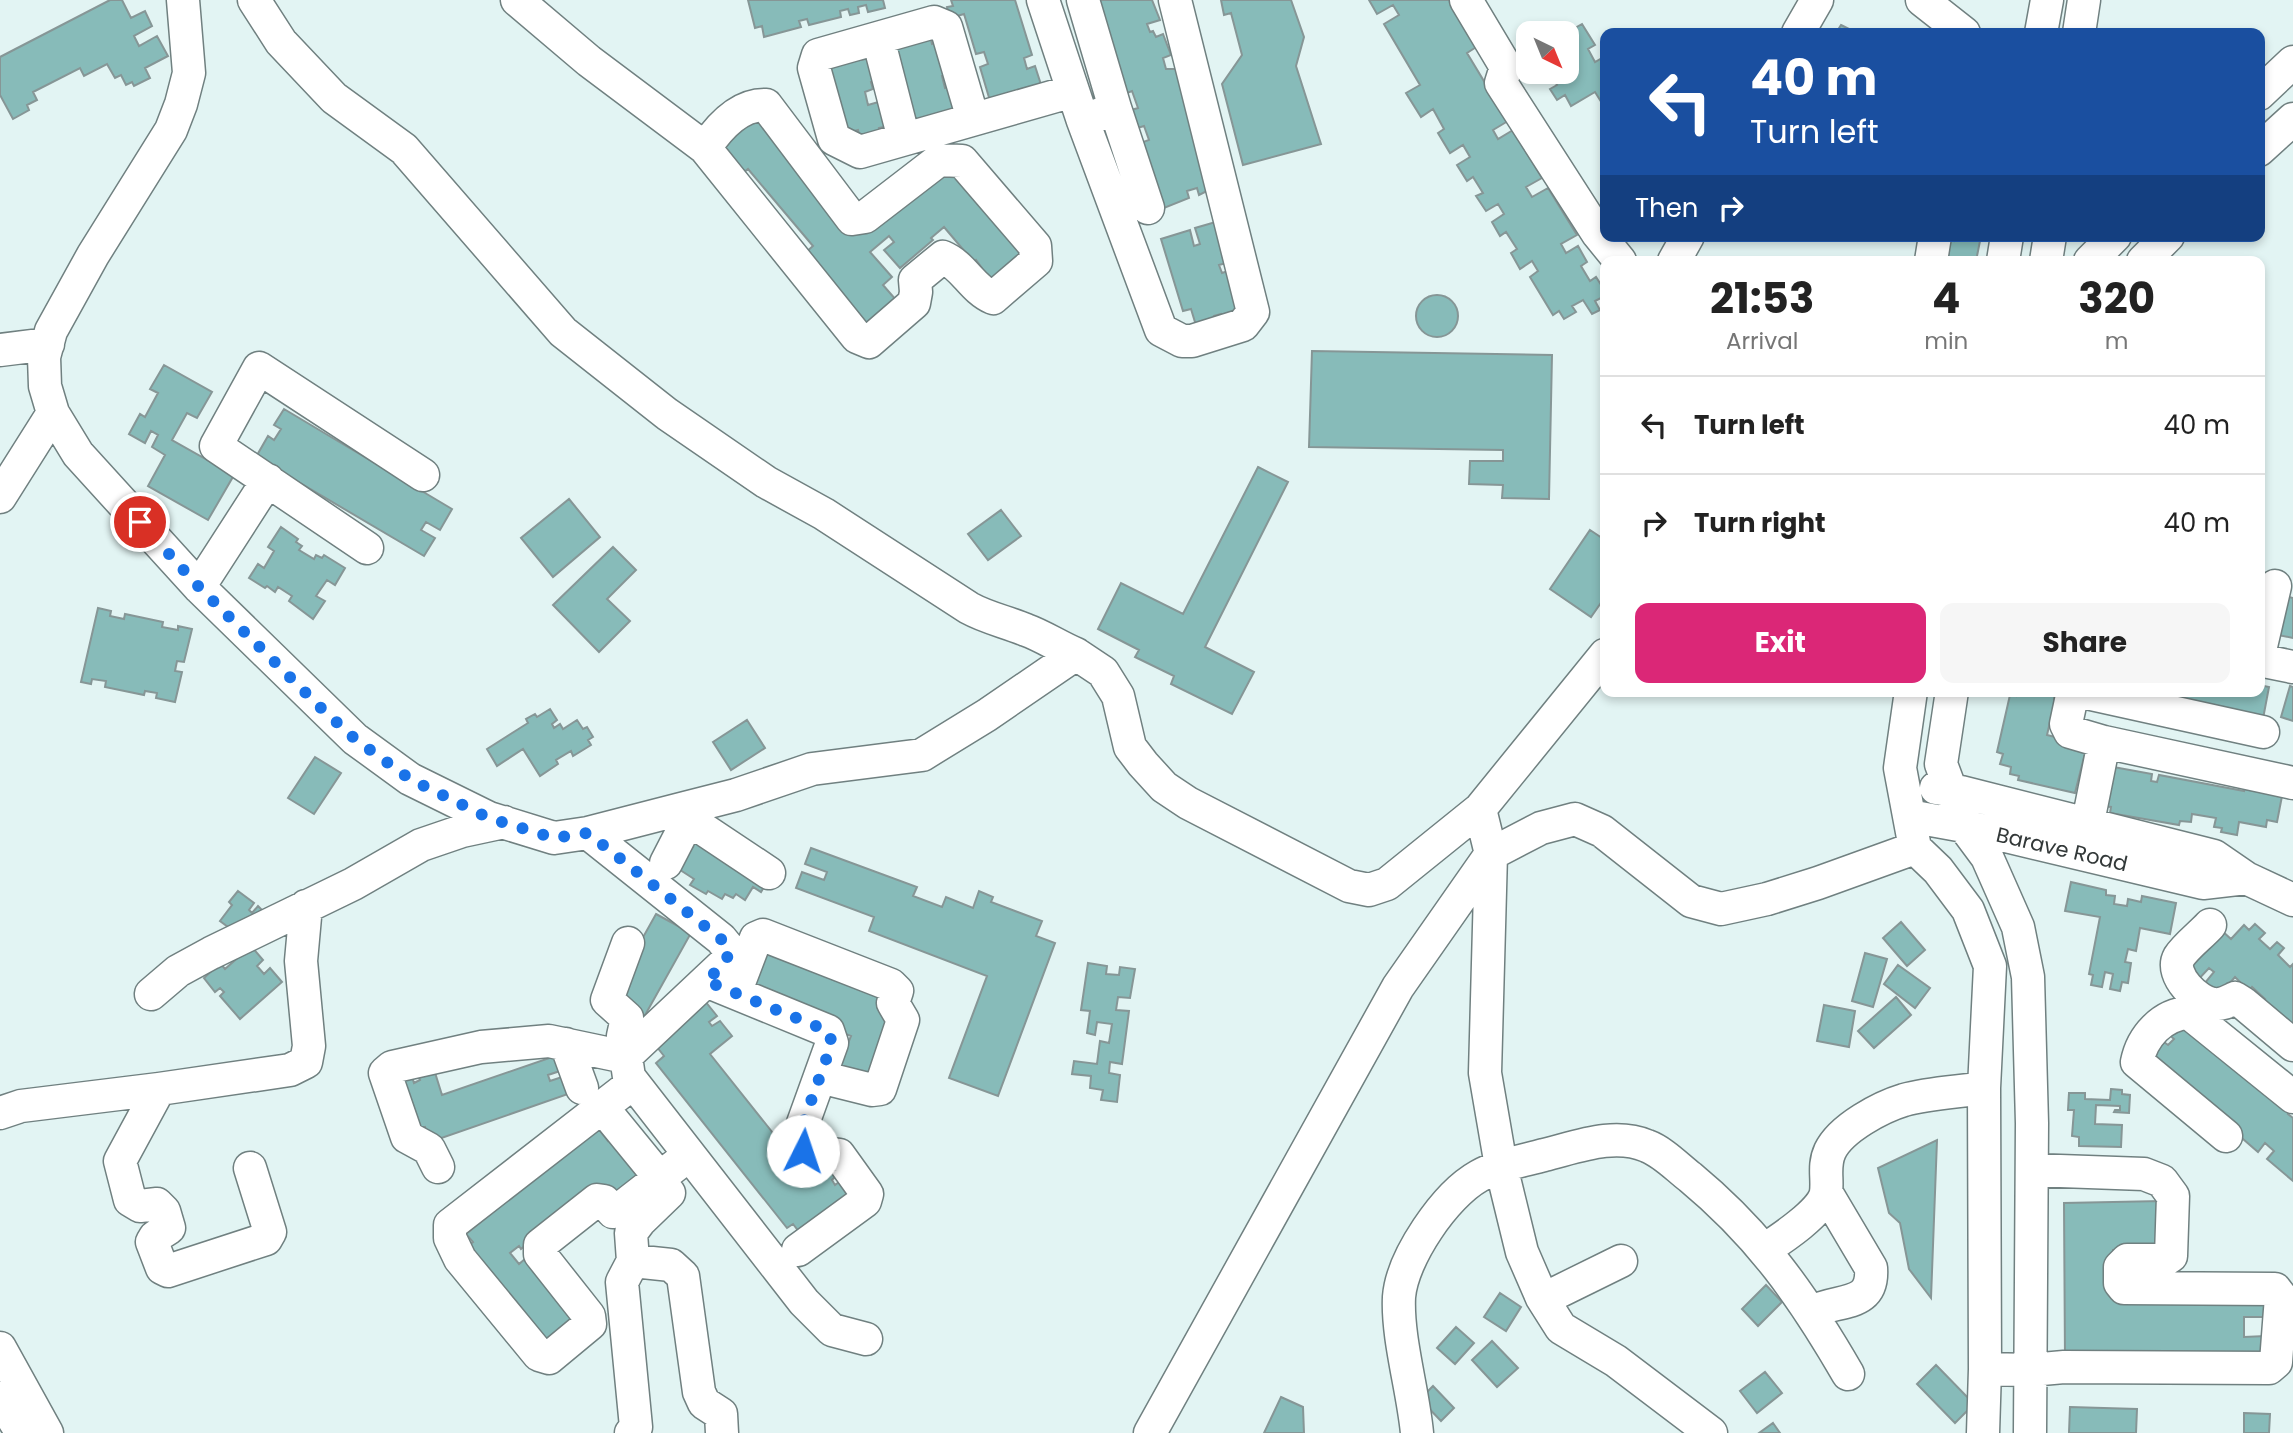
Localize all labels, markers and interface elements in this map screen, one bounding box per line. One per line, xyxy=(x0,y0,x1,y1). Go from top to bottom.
north arrow xyxy=(1516,21,1578,84)
map controls xyxy=(1516,21,1579,84)
text: 40 m xyxy=(1750,44,1877,112)
icon: left xyxy=(1635,56,1726,147)
text: Turn left xyxy=(1750,109,1879,154)
icon: right xyxy=(1712,189,1750,227)
text: Then xyxy=(1635,190,1698,226)
text: 21:53 xyxy=(1710,269,1814,328)
text: 4 xyxy=(1932,269,1961,328)
text: 320 xyxy=(2078,269,2155,328)
text: Arrival xyxy=(1726,325,1798,357)
text: min xyxy=(1924,325,1968,357)
text: m xyxy=(2105,325,2129,357)
icon: left xyxy=(1635,406,1673,444)
text: Turn left xyxy=(1694,407,1805,443)
text: 40 m xyxy=(2164,407,2230,443)
pin xyxy=(110,492,170,552)
icon: arrive xyxy=(121,503,159,541)
icon: right xyxy=(1635,504,1673,542)
text: Turn right xyxy=(1694,505,1826,541)
text: 40 m xyxy=(2164,505,2230,541)
button: Exit xyxy=(1635,603,1926,683)
button: Share xyxy=(1940,603,2230,683)
street label: Barave Road xyxy=(1993,820,2131,878)
position arrow xyxy=(766,1114,840,1188)

